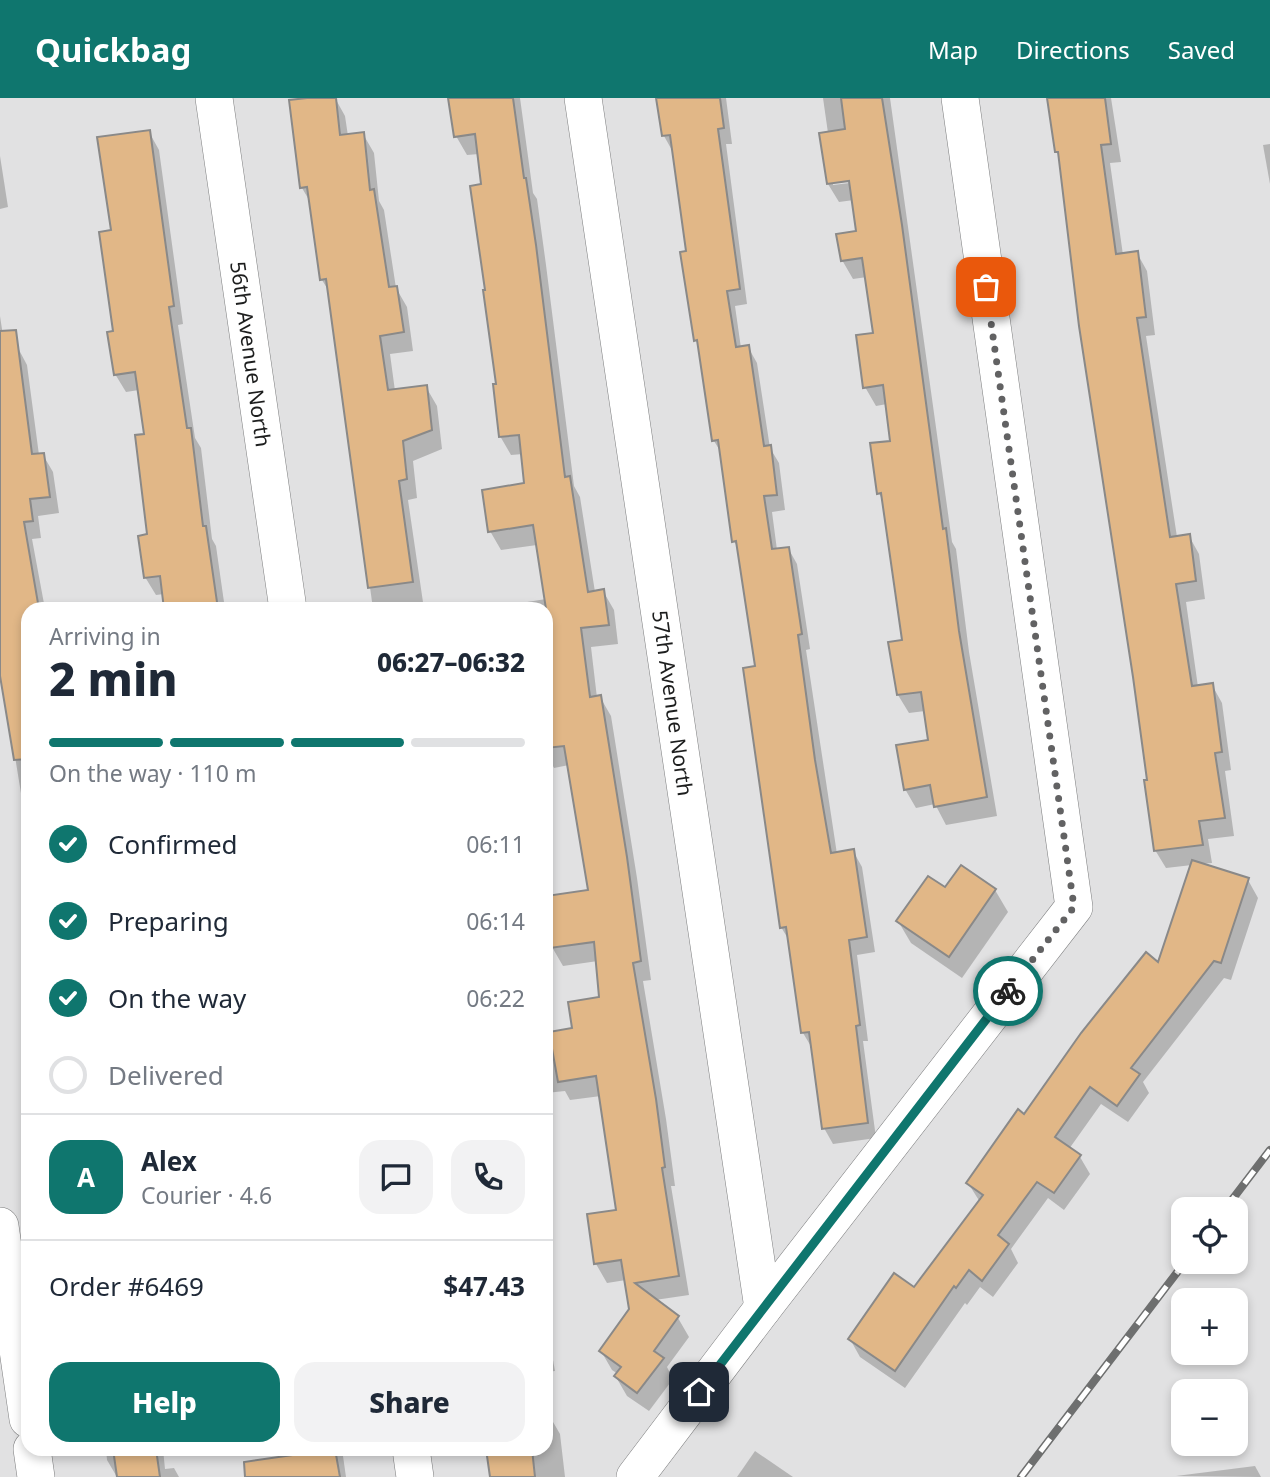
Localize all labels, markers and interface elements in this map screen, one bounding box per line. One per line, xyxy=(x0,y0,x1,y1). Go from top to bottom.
text: Quickbag xyxy=(35,27,191,72)
text: Map xyxy=(928,33,978,66)
text: Directions xyxy=(1016,33,1130,66)
text: Saved xyxy=(1168,33,1235,66)
pin xyxy=(956,257,1016,317)
street label: 56th Avenue North xyxy=(224,259,278,449)
icon: bag xyxy=(967,268,1005,306)
street label: 57th Avenue North xyxy=(646,608,700,798)
text: Arriving in xyxy=(49,620,161,652)
text: 06:27–06:32 xyxy=(377,644,525,680)
text: 2 min xyxy=(49,647,178,709)
text: On the way · 110 m xyxy=(49,757,256,789)
icon: check xyxy=(49,825,87,863)
text: Confirmed xyxy=(108,826,238,862)
text: 06:11 xyxy=(466,828,525,860)
icon: check xyxy=(49,902,87,940)
text: Preparing xyxy=(108,903,229,939)
text: 06:14 xyxy=(466,905,525,937)
courier xyxy=(973,956,1043,1026)
icon: bike xyxy=(989,972,1027,1010)
icon: check xyxy=(49,979,87,1017)
text: On the way xyxy=(108,980,246,1016)
text: 06:22 xyxy=(466,982,525,1014)
text: Delivered xyxy=(108,1057,224,1093)
button: chat xyxy=(359,1140,433,1214)
button: phone xyxy=(451,1140,525,1214)
text: Alex xyxy=(141,1143,197,1179)
text: A xyxy=(77,1159,95,1195)
text: Courier · 4.6 xyxy=(141,1179,272,1211)
map controls xyxy=(1171,1197,1248,1456)
button: locate xyxy=(1171,1197,1248,1274)
text: Order #6469 xyxy=(49,1268,204,1304)
text: $47.43 xyxy=(443,1268,525,1304)
button: + xyxy=(1171,1288,1248,1365)
button: Help xyxy=(49,1362,280,1442)
button: Share xyxy=(294,1362,525,1442)
pin xyxy=(669,1362,729,1422)
icon: home xyxy=(680,1373,718,1411)
button: − xyxy=(1171,1379,1248,1456)

